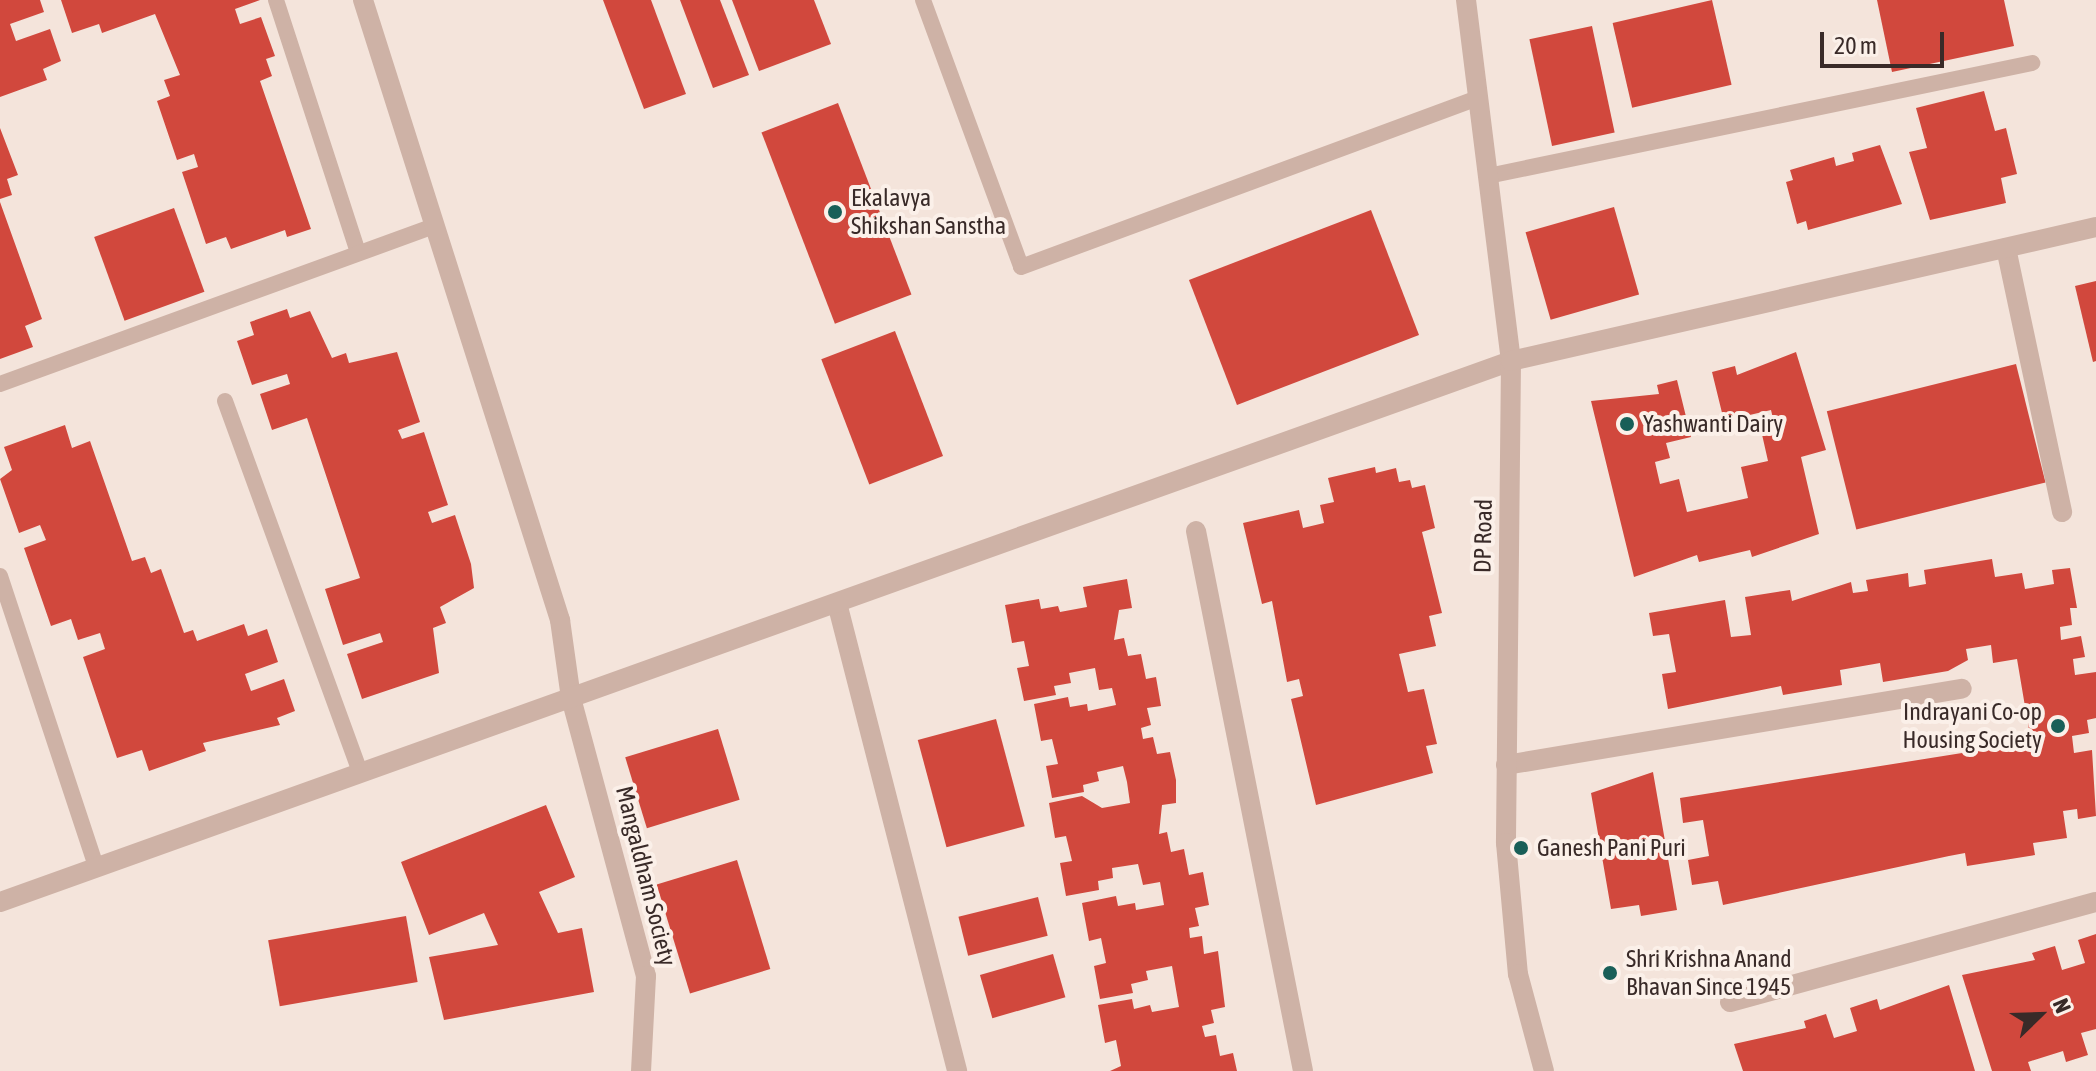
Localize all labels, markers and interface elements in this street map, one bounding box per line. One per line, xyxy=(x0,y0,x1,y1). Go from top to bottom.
scale bar xyxy=(1824,16,1948,66)
text: 20 m xyxy=(1834,32,1877,59)
place label: Ekalavya Shikshan Sanstha xyxy=(851,184,1006,240)
marker: Ekalavya Shikshan Sanstha xyxy=(826,203,844,221)
place label: Yashwanti Dairy xyxy=(1643,410,1783,438)
marker: Yashwanti Dairy xyxy=(1618,415,1636,433)
street label: DP Road xyxy=(1468,499,1498,573)
place label: Indrayani Co-op Housing Society xyxy=(1902,698,2042,754)
marker: Indrayani Co-op Housing Society xyxy=(2049,717,2067,735)
street label: Mangaldham Society xyxy=(610,783,682,969)
place label: Ganesh Pani Puri xyxy=(1537,834,1686,862)
marker: Ganesh Pani Puri xyxy=(1512,839,1530,857)
place label: Shri Krishna Anand Bhavan Since 1945 xyxy=(1626,945,1792,1001)
marker: Shri Krishna Anand Bhavan Since 1945 xyxy=(1601,964,1619,982)
north arrow xyxy=(2000,975,2080,1055)
text: N xyxy=(2048,995,2077,1017)

